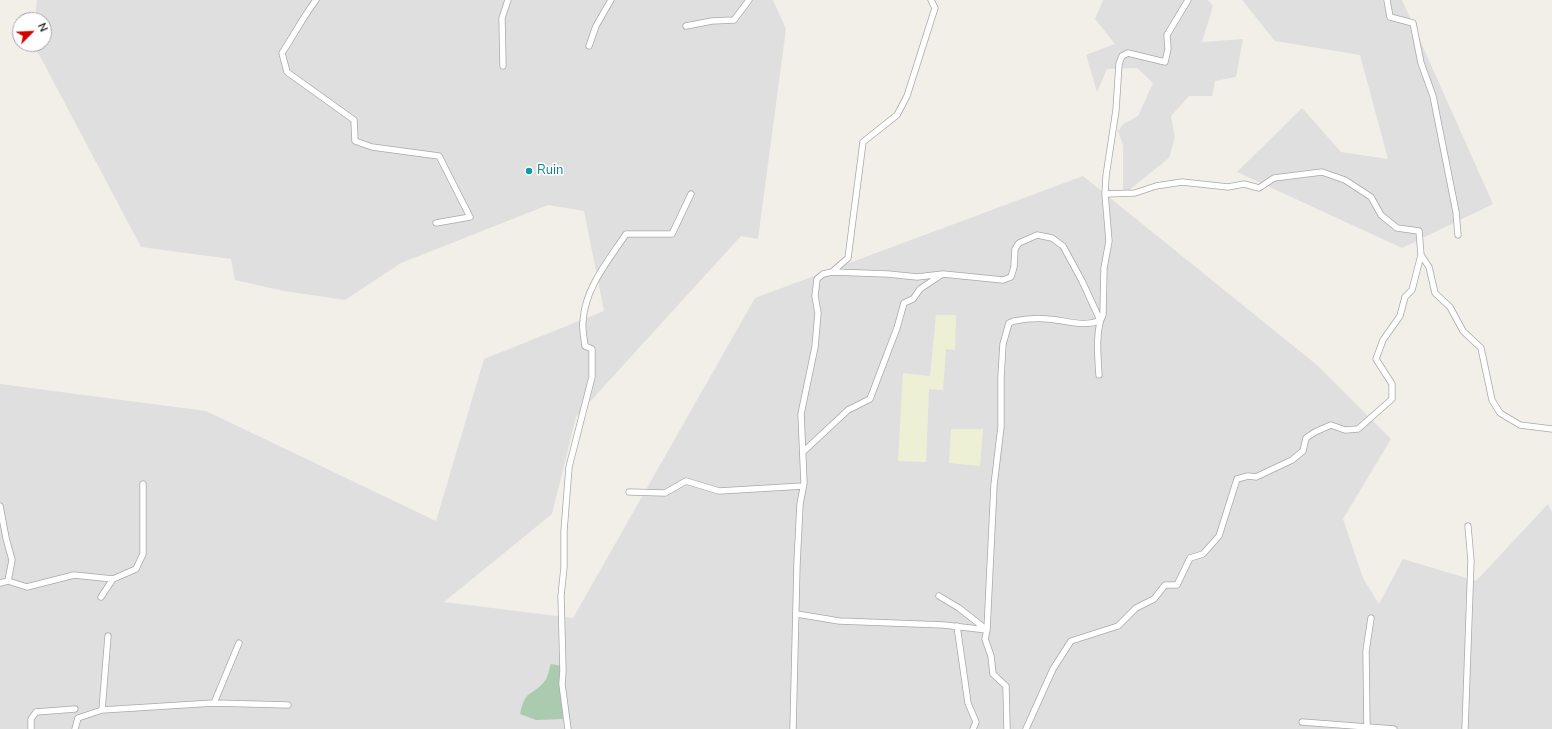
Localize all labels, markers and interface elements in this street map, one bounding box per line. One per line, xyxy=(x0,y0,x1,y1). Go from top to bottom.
north arrow xyxy=(12,12,52,52)
text: N xyxy=(34,21,51,34)
place label: Ruin xyxy=(537,163,563,179)
marker: Ruin xyxy=(524,166,534,176)

